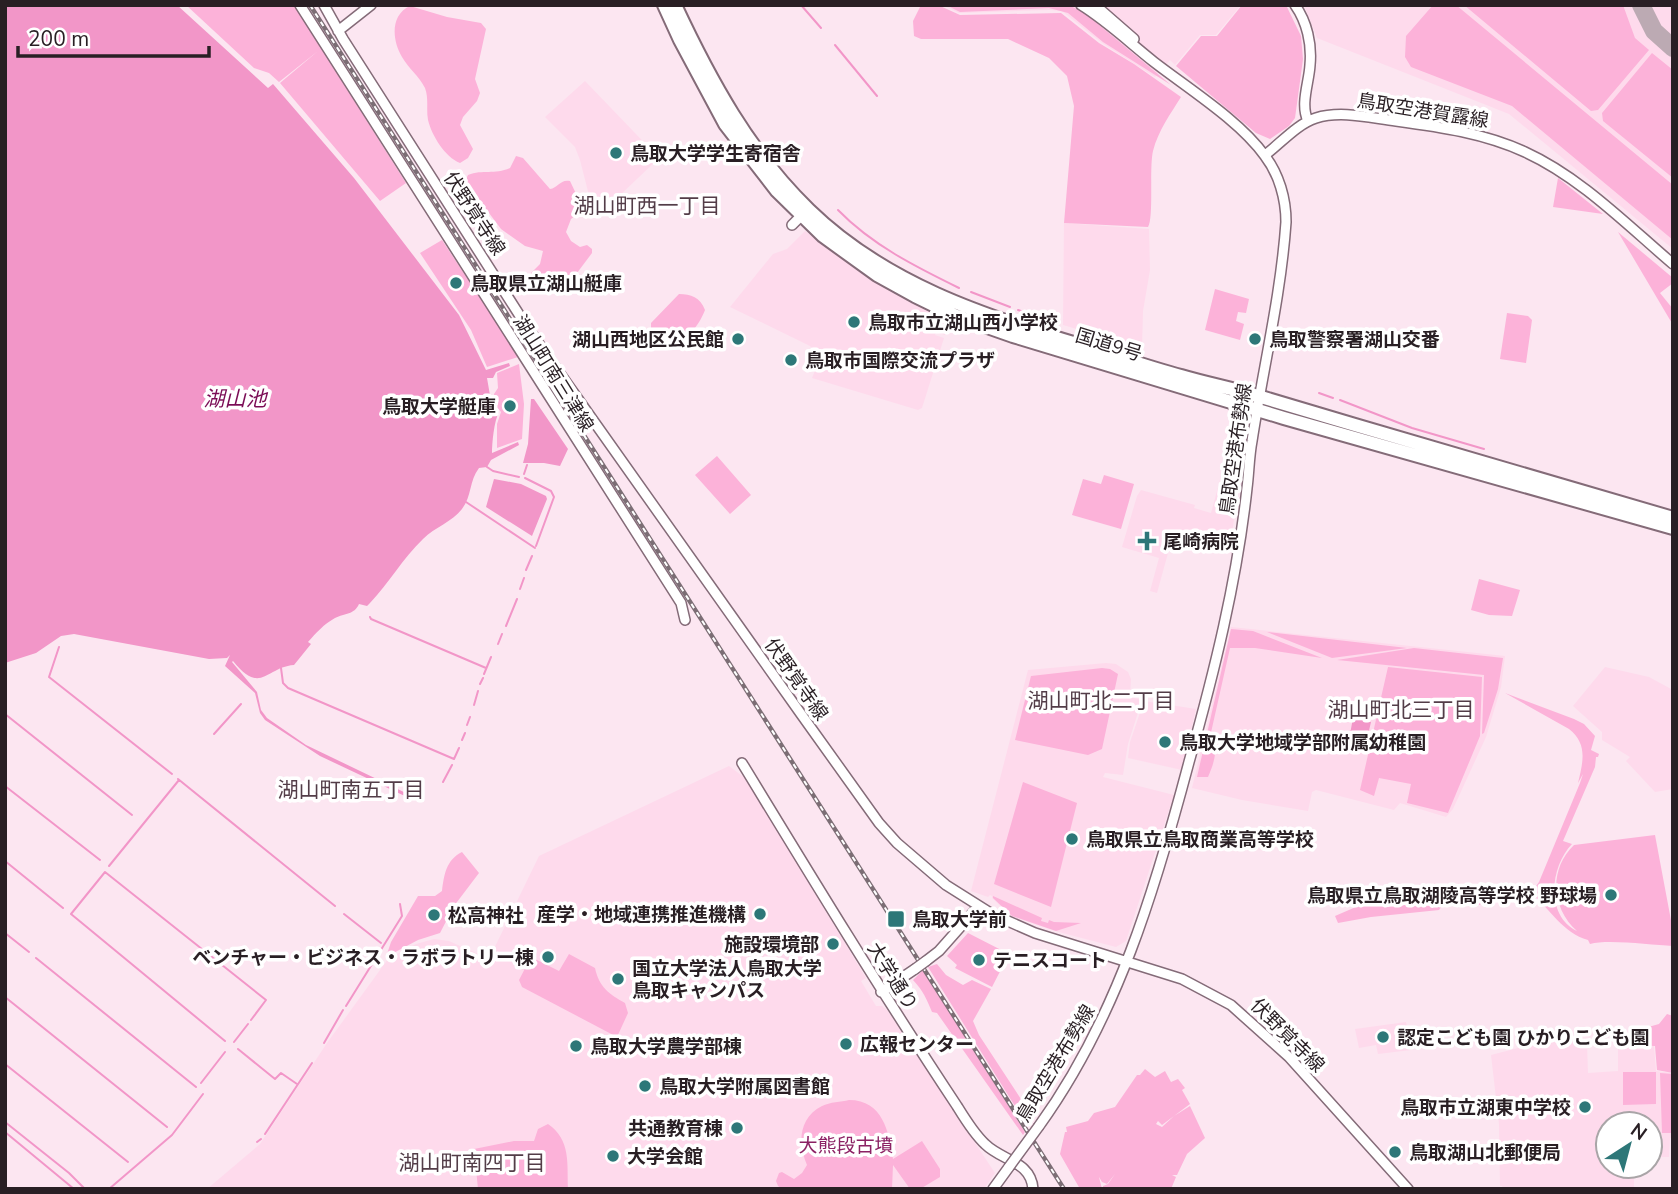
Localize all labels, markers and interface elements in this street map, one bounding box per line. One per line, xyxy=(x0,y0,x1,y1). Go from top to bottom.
scale bar xyxy=(18,14,208,58)
text: 200 m xyxy=(28,25,89,53)
street label: 鳥取空港賀露線 xyxy=(1355,88,1491,134)
place label: 鳥取大学学生寄宿舎 xyxy=(630,141,801,167)
marker: 鳥取大学学生寄宿舎 xyxy=(608,145,624,161)
street label: 伏野覚寺線 xyxy=(437,167,511,260)
district label: 湖山町西一丁目 xyxy=(574,192,721,220)
place label: 鳥取県立湖山艇庫 xyxy=(470,271,622,297)
marker: 鳥取県立湖山艇庫 xyxy=(448,275,464,291)
street label: 湖山町南三津線 xyxy=(507,310,599,437)
place label: 鳥取市立湖山西小学校 xyxy=(868,310,1058,336)
marker: 鳥取市立湖山西小学校 xyxy=(846,314,862,330)
street label: 国道9号 xyxy=(1072,323,1145,367)
place label: 湖山西地区公民館 xyxy=(572,327,724,353)
place label: 鳥取警察署湖山交番 xyxy=(1269,327,1440,353)
marker: 湖山西地区公民館 xyxy=(730,331,746,347)
marker: 鳥取警察署湖山交番 xyxy=(1247,331,1263,347)
place label: 鳥取市国際交流プラザ xyxy=(805,348,995,374)
marker: 鳥取市国際交流プラザ xyxy=(783,352,799,368)
street label: 鳥取空港布勢線 xyxy=(1214,381,1258,517)
water label: 湖山池 xyxy=(204,385,268,413)
place label: 鳥取大学艇庫 xyxy=(382,394,496,420)
marker: 鳥取大学艇庫 xyxy=(502,398,518,414)
place label: 尾崎病院 xyxy=(1163,529,1239,555)
marker: 尾崎病院 xyxy=(1137,531,1157,551)
street label: 伏野覚寺線 xyxy=(758,633,834,726)
district label: 湖山町北二丁目 xyxy=(1028,687,1175,715)
district label: 湖山町北三丁目 xyxy=(1328,696,1475,724)
place label: 鳥取大学地域学部附属幼稚園 xyxy=(1179,730,1426,756)
marker: 鳥取大学地域学部附属幼稚園 xyxy=(1157,734,1173,750)
district label: 湖山町南五丁目 xyxy=(278,776,425,804)
place label: 鳥取県立鳥取商業高等学校 xyxy=(1086,827,1314,853)
marker: 鳥取県立鳥取商業高等学校 xyxy=(1064,831,1080,847)
place label: 鳥取県立鳥取湖陵高等学校 野球場 xyxy=(1307,883,1597,909)
marker: 鳥取県立鳥取湖陵高等学校 野球場 xyxy=(1603,887,1619,903)
place label: 産学・地域連携推進機構 xyxy=(537,902,746,928)
place label: 松高神社 xyxy=(448,903,524,929)
marker: 産学・地域連携推進機構 xyxy=(752,906,768,922)
marker: 松高神社 xyxy=(426,907,442,923)
place label: 鳥取大学前 xyxy=(912,907,1007,933)
marker: 鳥取大学前 xyxy=(886,909,906,929)
place label: 施設環境部 xyxy=(724,932,819,958)
marker: 施設環境部 xyxy=(825,936,841,952)
street label: 大学通り xyxy=(861,937,923,1016)
place label: ベンチャー・ビジネス・ラボラトリー棟 xyxy=(192,945,534,971)
place label: テニスコート xyxy=(993,948,1107,974)
marker: ベンチャー・ビジネス・ラボラトリー棟 xyxy=(540,949,556,965)
marker: テニスコート xyxy=(971,952,987,968)
place label: 国立大学法人鳥取大学 鳥取キャンパス xyxy=(632,956,822,1004)
marker: 国立大学法人鳥取大学 鳥取キャンパス xyxy=(610,971,626,987)
street label: 伏野覚寺線 xyxy=(1245,993,1330,1078)
street label: 鳥取空港布勢線 xyxy=(1010,1000,1101,1127)
place label: 認定こども園 ひかりこども園 xyxy=(1397,1025,1649,1051)
marker: 認定こども園 ひかりこども園 xyxy=(1375,1029,1391,1045)
place label: 広報センター xyxy=(860,1032,974,1058)
place label: 鳥取大学農学部棟 xyxy=(590,1034,742,1060)
marker: 広報センター xyxy=(838,1036,854,1052)
marker: 鳥取大学農学部棟 xyxy=(568,1038,584,1054)
place label: 鳥取大学附属図書館 xyxy=(659,1074,830,1100)
marker: 鳥取大学附属図書館 xyxy=(637,1078,653,1094)
place label: 鳥取市立湖東中学校 xyxy=(1400,1095,1571,1121)
marker: 鳥取市立湖東中学校 xyxy=(1577,1099,1593,1115)
north arrow xyxy=(1594,1110,1664,1180)
place label: 共通教育棟 xyxy=(628,1116,723,1142)
text: N xyxy=(1625,1117,1652,1147)
marker: 共通教育棟 xyxy=(729,1120,745,1136)
park label: 大熊段古墳 xyxy=(798,1133,894,1159)
place label: 鳥取湖山北郵便局 xyxy=(1409,1140,1561,1166)
place label: 大学会館 xyxy=(627,1144,703,1170)
marker: 鳥取湖山北郵便局 xyxy=(1387,1144,1403,1160)
marker: 大学会館 xyxy=(605,1148,621,1164)
district label: 湖山町南四丁目 xyxy=(399,1149,546,1177)

